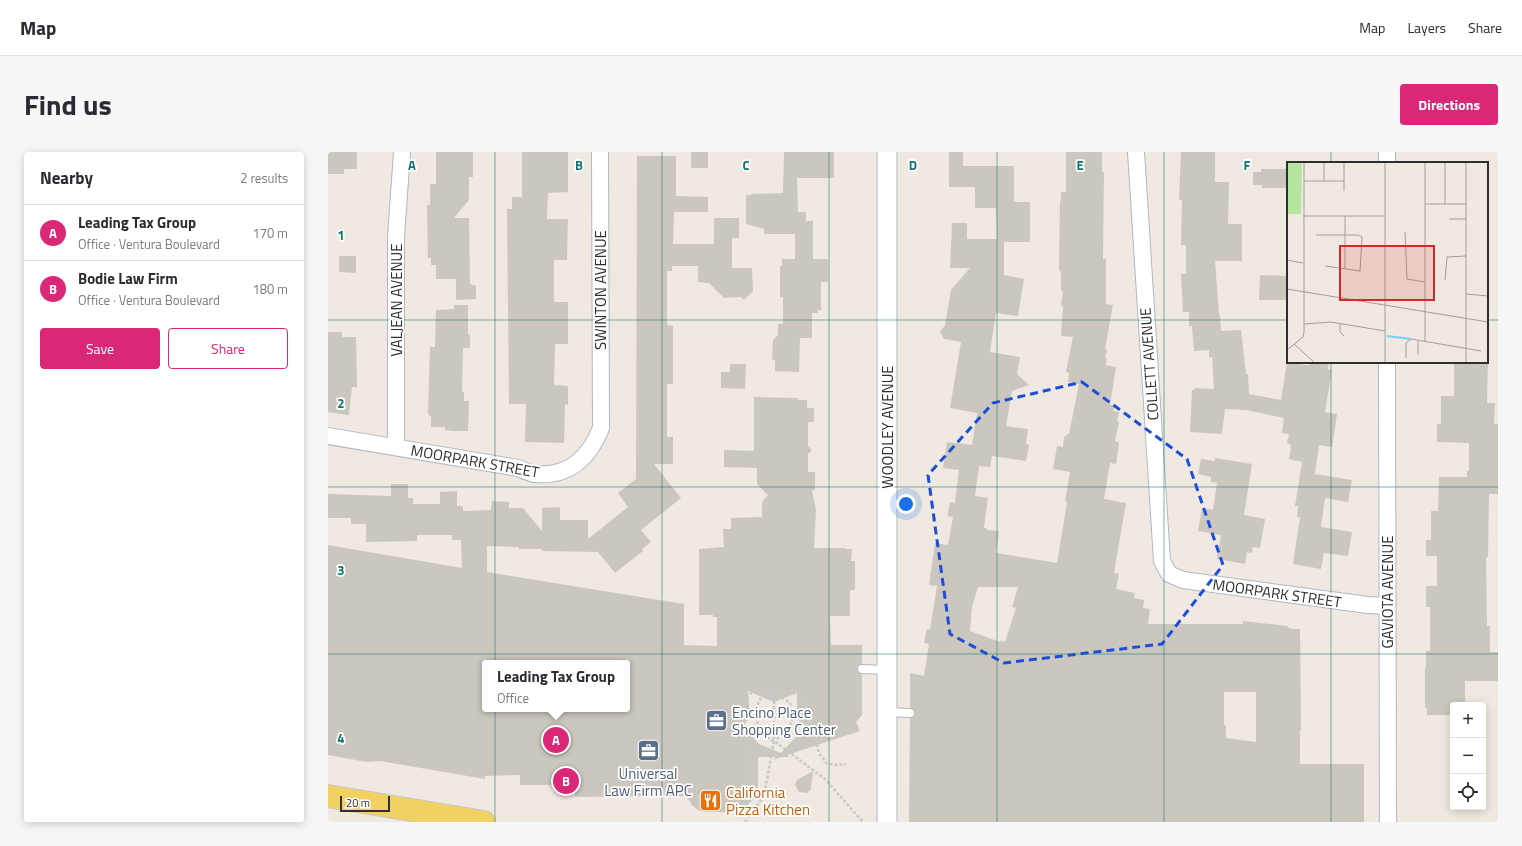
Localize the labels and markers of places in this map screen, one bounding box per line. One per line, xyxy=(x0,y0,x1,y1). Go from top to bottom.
place label: Encino Place Shopping Center xyxy=(732,701,836,741)
office icon: Encino Place Shopping Center xyxy=(704,708,730,734)
pin: A xyxy=(543,725,569,755)
office icon: Universal Law Firm APC xyxy=(635,737,661,763)
place label: Universal Law Firm APC xyxy=(604,762,692,802)
pin: B xyxy=(553,766,579,796)
place label: California Pizza Kitchen xyxy=(726,781,810,821)
restaurant icon: California Pizza Kitchen xyxy=(698,788,724,814)

